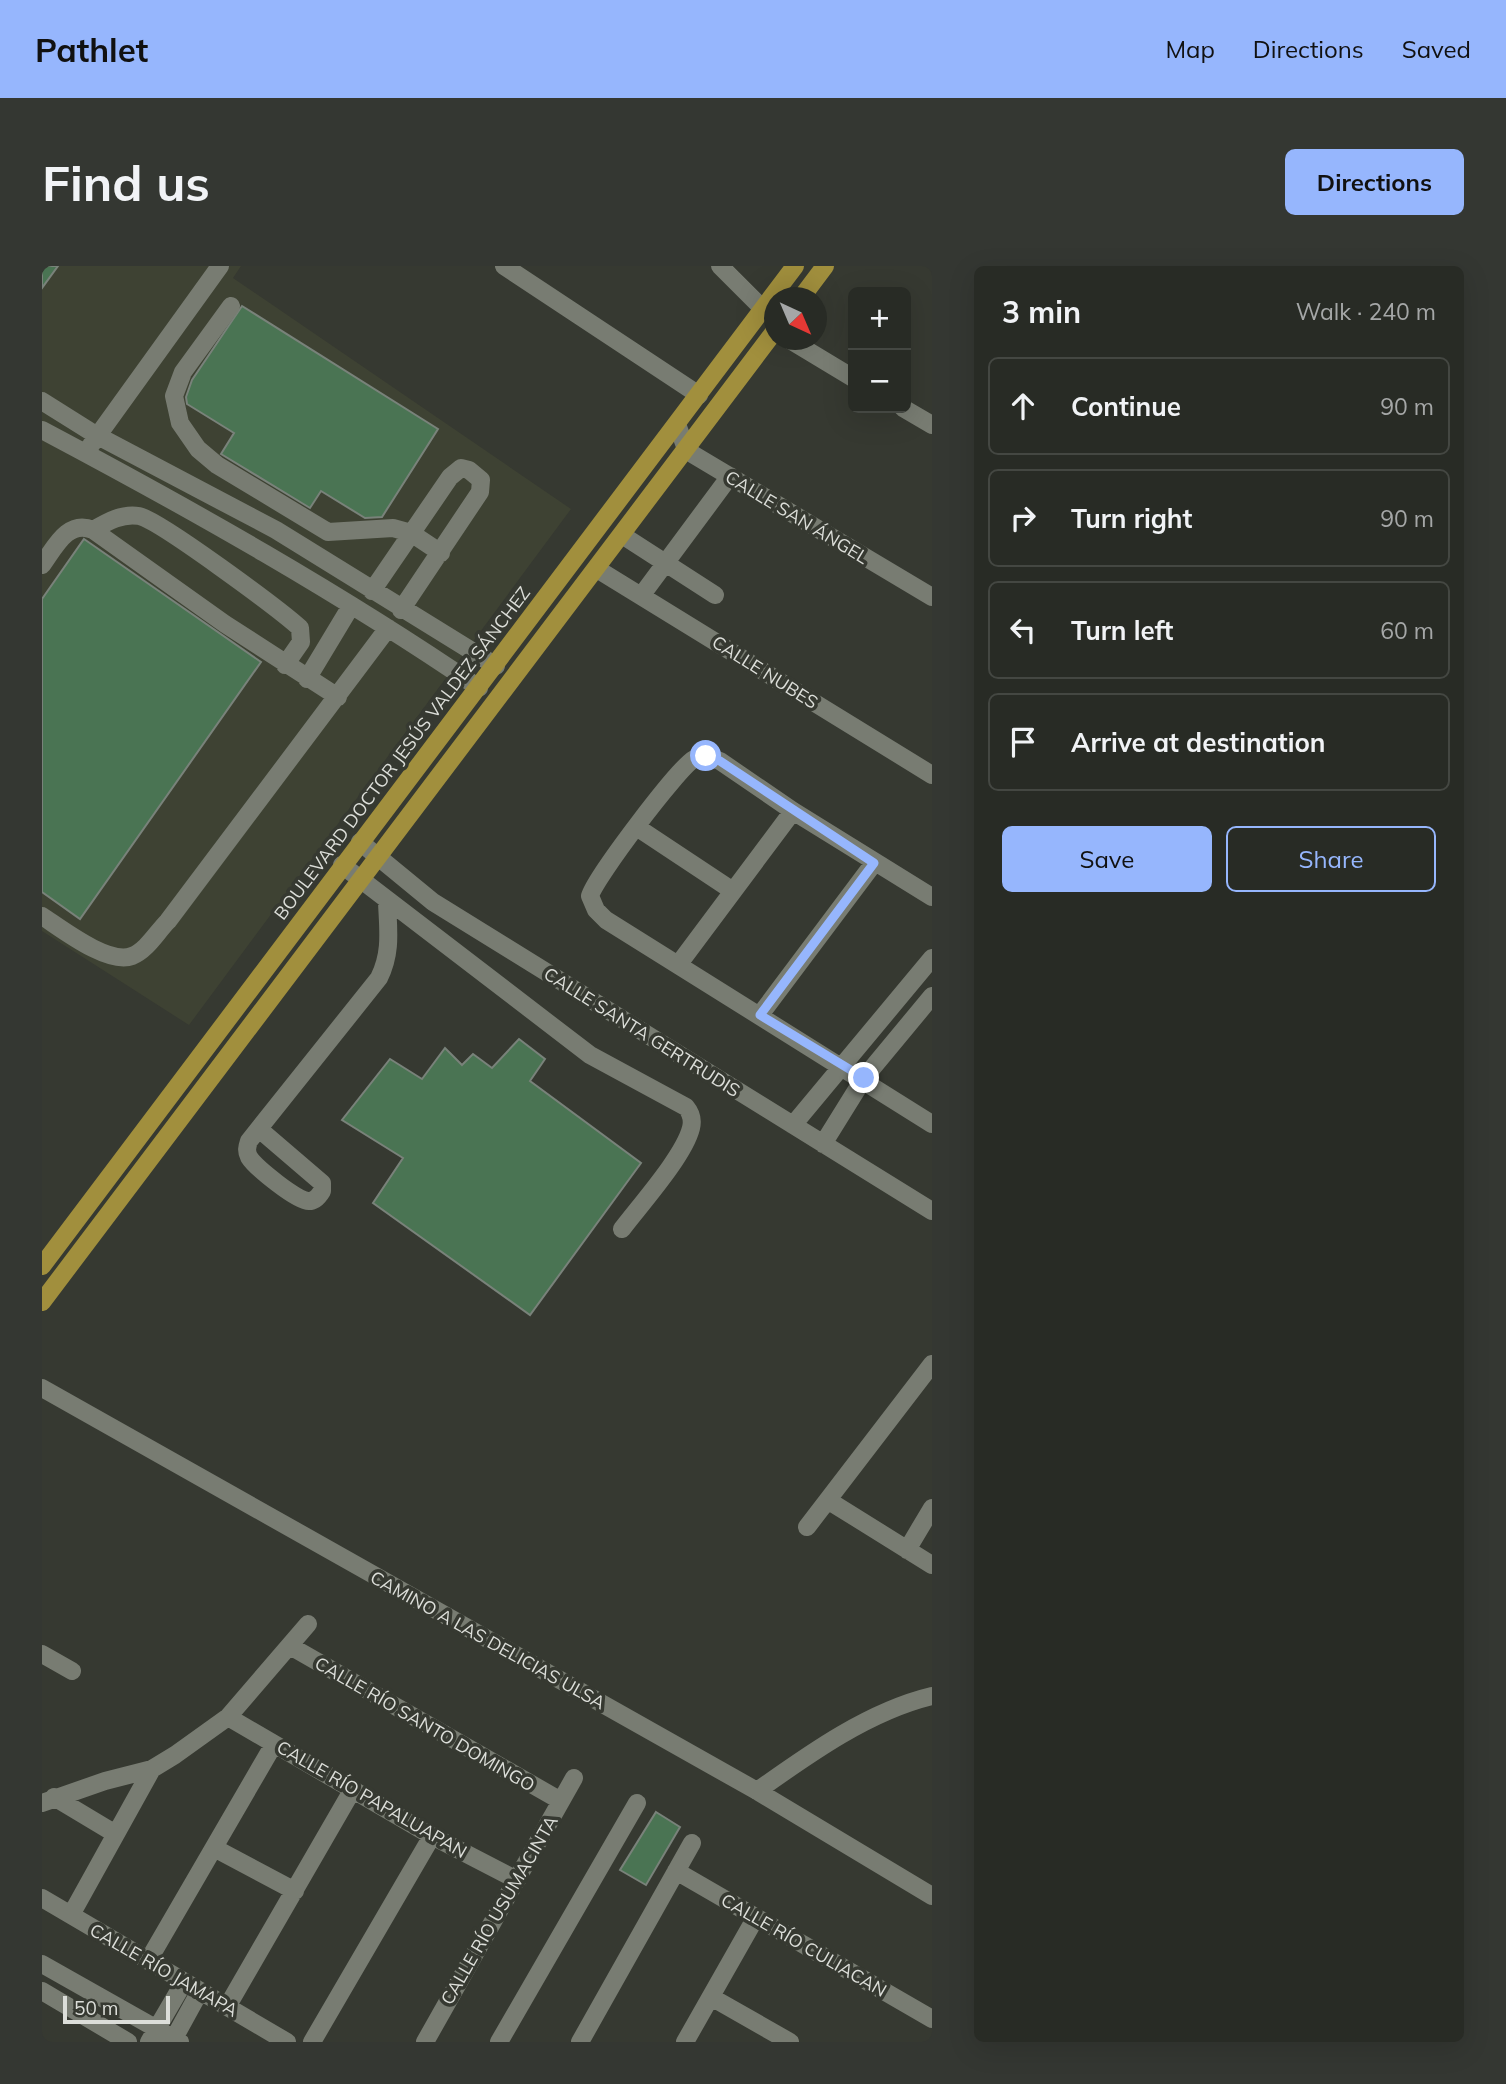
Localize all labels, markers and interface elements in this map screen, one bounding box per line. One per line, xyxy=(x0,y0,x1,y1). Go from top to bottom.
text: Pathlet xyxy=(35,29,148,70)
text: Map xyxy=(1165,34,1215,64)
text: Directions xyxy=(1253,34,1364,64)
text: Saved xyxy=(1402,34,1471,64)
button: Directions xyxy=(1285,149,1464,215)
text: Find us xyxy=(42,152,210,213)
north arrow xyxy=(764,287,827,350)
map controls xyxy=(848,287,911,413)
button: + xyxy=(848,287,911,350)
text: 3 min xyxy=(1002,293,1081,331)
text: Walk · 240 m xyxy=(1296,297,1436,326)
button: − xyxy=(848,350,911,413)
icon: ahead xyxy=(1004,387,1042,425)
text: Continue xyxy=(1071,390,1181,423)
text: 90 m xyxy=(1380,392,1434,421)
street label: CALLE SAN ÁNGEL xyxy=(721,465,873,569)
icon: right xyxy=(1004,499,1042,537)
text: Turn right xyxy=(1071,502,1192,535)
text: 90 m xyxy=(1380,504,1434,533)
street label: BOULEVARD DOCTOR JESÚS VALDEZ SÁNCHEZ xyxy=(269,582,535,924)
icon: left xyxy=(1004,611,1042,649)
text: Turn left xyxy=(1071,614,1173,647)
text: 60 m xyxy=(1380,616,1434,645)
street label: CALLE NUBES xyxy=(708,630,822,714)
icon: arrive xyxy=(1004,723,1042,761)
text: Arrive at destination xyxy=(1071,726,1326,759)
route start xyxy=(690,740,721,771)
button: Save xyxy=(1002,826,1212,892)
button: Share xyxy=(1226,826,1436,892)
street label: CALLE SANTA GERTRUDIS xyxy=(540,962,744,1102)
route end xyxy=(848,1062,879,1093)
street label: CAMINO A LAS DELICIAS ULSA xyxy=(366,1566,610,1714)
street label: CALLE RÍO SANTO DOMINGO xyxy=(311,1651,539,1797)
street label: CALLE RÍO PAPALUAPAN xyxy=(273,1735,471,1863)
street label: CALLE RÍO USUMACINTA xyxy=(435,1811,563,2009)
street label: CALLE RÍO CULIACAN xyxy=(717,1888,891,2002)
street label: CALLE RÍO JAMAPA xyxy=(86,1918,242,2022)
scale bar xyxy=(63,1993,170,2025)
text: 50 m xyxy=(74,1996,118,2020)

